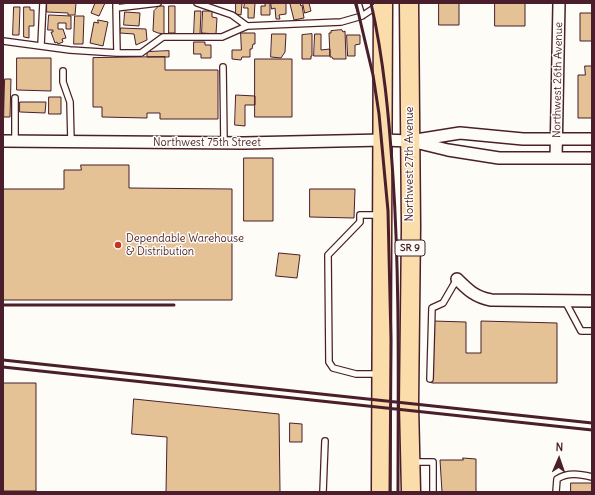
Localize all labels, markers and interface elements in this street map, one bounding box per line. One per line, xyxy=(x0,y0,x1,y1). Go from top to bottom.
street label: Northwest 26th Avenue xyxy=(550,22,566,138)
street label: Northwest 27th Avenue xyxy=(403,106,417,222)
street label: Northwest 75th Street xyxy=(153,136,261,150)
place label: Dependable Warehouse & Distribution xyxy=(126,232,244,258)
marker: Dependable Warehouse & Distribution xyxy=(113,240,123,250)
road number: SR 9 xyxy=(395,240,425,256)
north arrow xyxy=(539,439,579,479)
text: N xyxy=(555,440,563,454)

